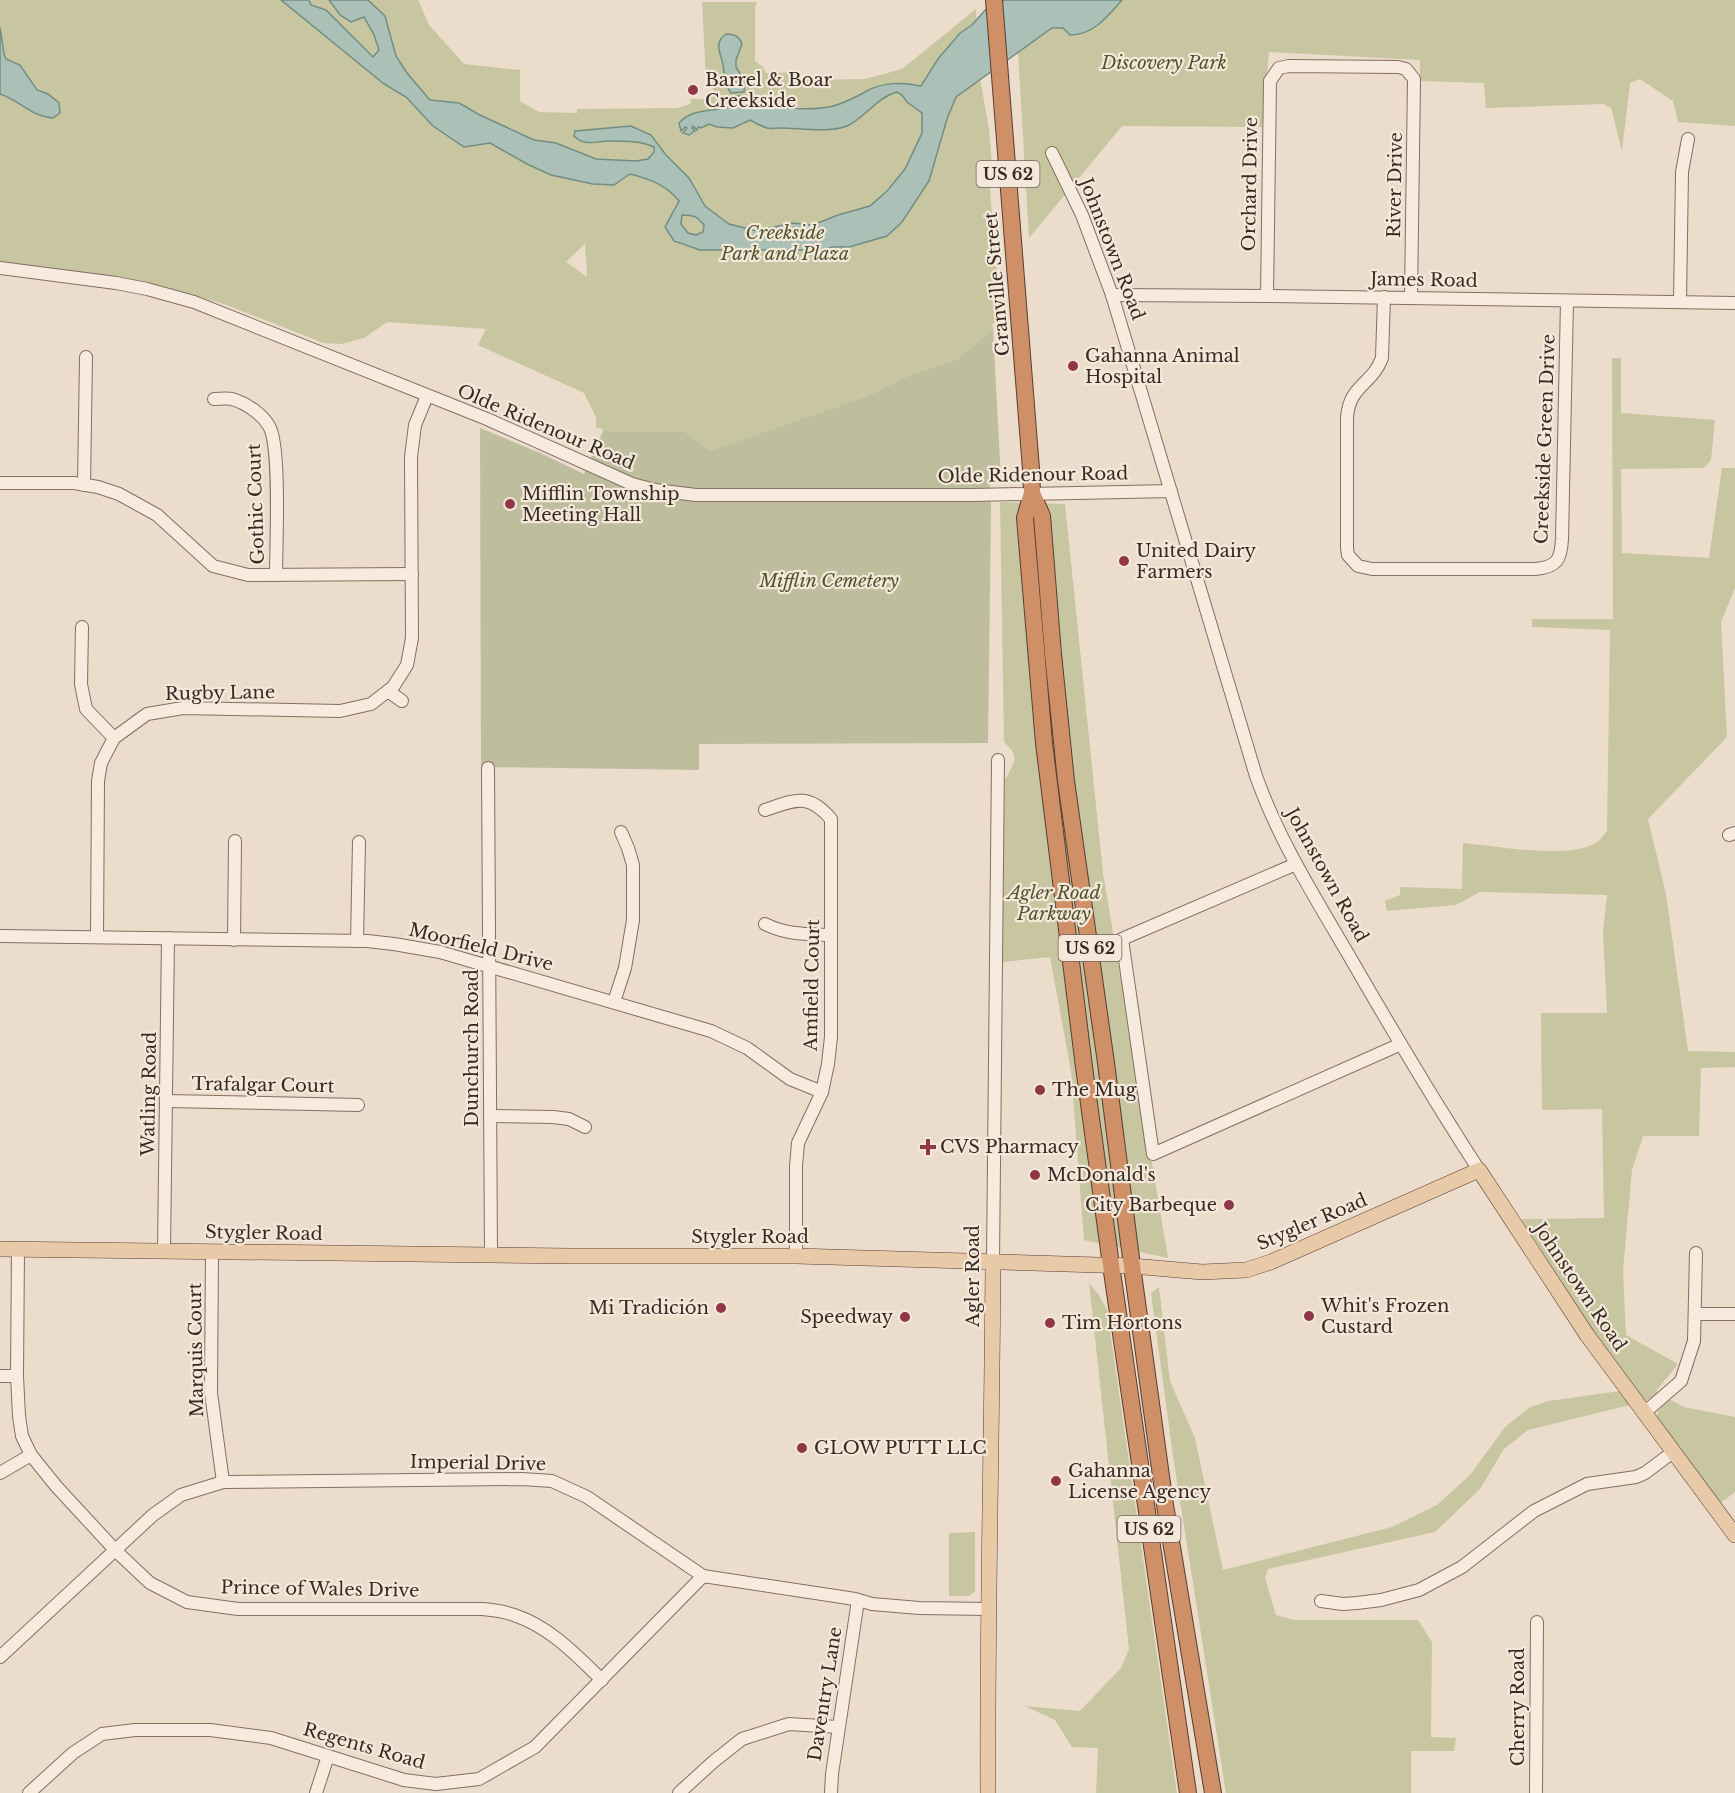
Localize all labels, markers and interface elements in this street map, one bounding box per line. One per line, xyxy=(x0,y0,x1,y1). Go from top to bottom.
park label: Discovery Park xyxy=(1100,52,1227,74)
place label: Barrel & Boar Creekside xyxy=(705,69,833,112)
marker: Barrel & Boar Creekside xyxy=(686,83,700,97)
street label: Orchard Drive xyxy=(1238,117,1262,251)
street label: River Drive xyxy=(1383,132,1407,238)
road number: US 62 xyxy=(976,161,1040,187)
street label: Johnstown Road xyxy=(1074,173,1149,323)
street label: Granville Street xyxy=(980,211,1014,357)
park label: Creekside Park and Plaza xyxy=(720,222,849,265)
street label: James Road xyxy=(1368,268,1478,292)
street label: Creekside Green Drive xyxy=(1530,334,1560,544)
place label: Gahanna Animal Hospital xyxy=(1085,345,1240,388)
marker: Gahanna Animal Hospital xyxy=(1066,359,1080,373)
street label: Olde Ridenour Road xyxy=(454,380,638,474)
street label: Gothic Court xyxy=(243,443,269,565)
street label: Olde Ridenour Road xyxy=(938,462,1128,488)
place label: Mifflin Township Meeting Hall xyxy=(522,483,679,526)
marker: Mifflin Township Meeting Hall xyxy=(503,497,517,511)
place label: United Dairy Farmers xyxy=(1136,540,1256,583)
marker: United Dairy Farmers xyxy=(1117,554,1131,568)
park label: Mifflin Cemetery xyxy=(758,570,900,592)
street label: Rugby Lane xyxy=(165,681,275,705)
street label: Johnstown Road xyxy=(1280,802,1373,946)
park label: Agler Road Parkway xyxy=(1005,882,1101,925)
street label: Moorfield Drive xyxy=(407,918,555,976)
street label: Amfield Court xyxy=(800,919,824,1052)
road number: US 62 xyxy=(1058,935,1122,961)
street label: Dunchurch Road xyxy=(461,969,483,1127)
street label: Watling Road xyxy=(137,1032,161,1157)
street label: Trafalgar Court xyxy=(191,1073,335,1097)
place label: The Mug xyxy=(1052,1079,1137,1101)
marker: The Mug xyxy=(1033,1083,1047,1097)
place label: CVS Pharmacy xyxy=(940,1136,1079,1158)
marker: CVS Pharmacy xyxy=(921,1140,935,1154)
place label: McDonald's xyxy=(1047,1164,1156,1186)
marker: McDonald's xyxy=(1028,1168,1042,1182)
street label: Stygler Road xyxy=(1254,1189,1370,1255)
place label: City Barbeque xyxy=(1085,1194,1217,1216)
marker: City Barbeque xyxy=(1222,1198,1236,1212)
street label: Johnstown Road xyxy=(1528,1217,1631,1355)
street label: Stygler Road xyxy=(205,1221,323,1245)
street label: Agler Road xyxy=(962,1225,984,1328)
street label: Stygler Road xyxy=(691,1226,809,1248)
street label: Marquis Court xyxy=(184,1282,208,1418)
place label: Whit's Frozen Custard xyxy=(1320,1295,1450,1338)
place label: Mi Tradición xyxy=(589,1297,709,1319)
marker: Mi Tradición xyxy=(714,1301,728,1315)
place label: Speedway xyxy=(800,1306,893,1328)
marker: Whit's Frozen Custard xyxy=(1302,1309,1316,1323)
marker: Speedway xyxy=(898,1310,912,1324)
place label: Tim Hortons xyxy=(1062,1312,1182,1334)
marker: Tim Hortons xyxy=(1043,1316,1057,1330)
place label: GLOW PUTT LLC xyxy=(814,1437,987,1459)
marker: GLOW PUTT LLC xyxy=(795,1441,809,1455)
street label: Imperial Drive xyxy=(410,1451,546,1475)
place label: Gahanna License Agency xyxy=(1068,1460,1211,1503)
marker: Gahanna License Agency xyxy=(1049,1474,1063,1488)
road number: US 62 xyxy=(1118,1516,1180,1542)
street label: Prince of Wales Drive xyxy=(220,1576,420,1602)
street label: Daventry Lane xyxy=(803,1625,847,1763)
street label: Cherry Road xyxy=(1507,1648,1529,1766)
street label: Regents Road xyxy=(300,1718,428,1774)

